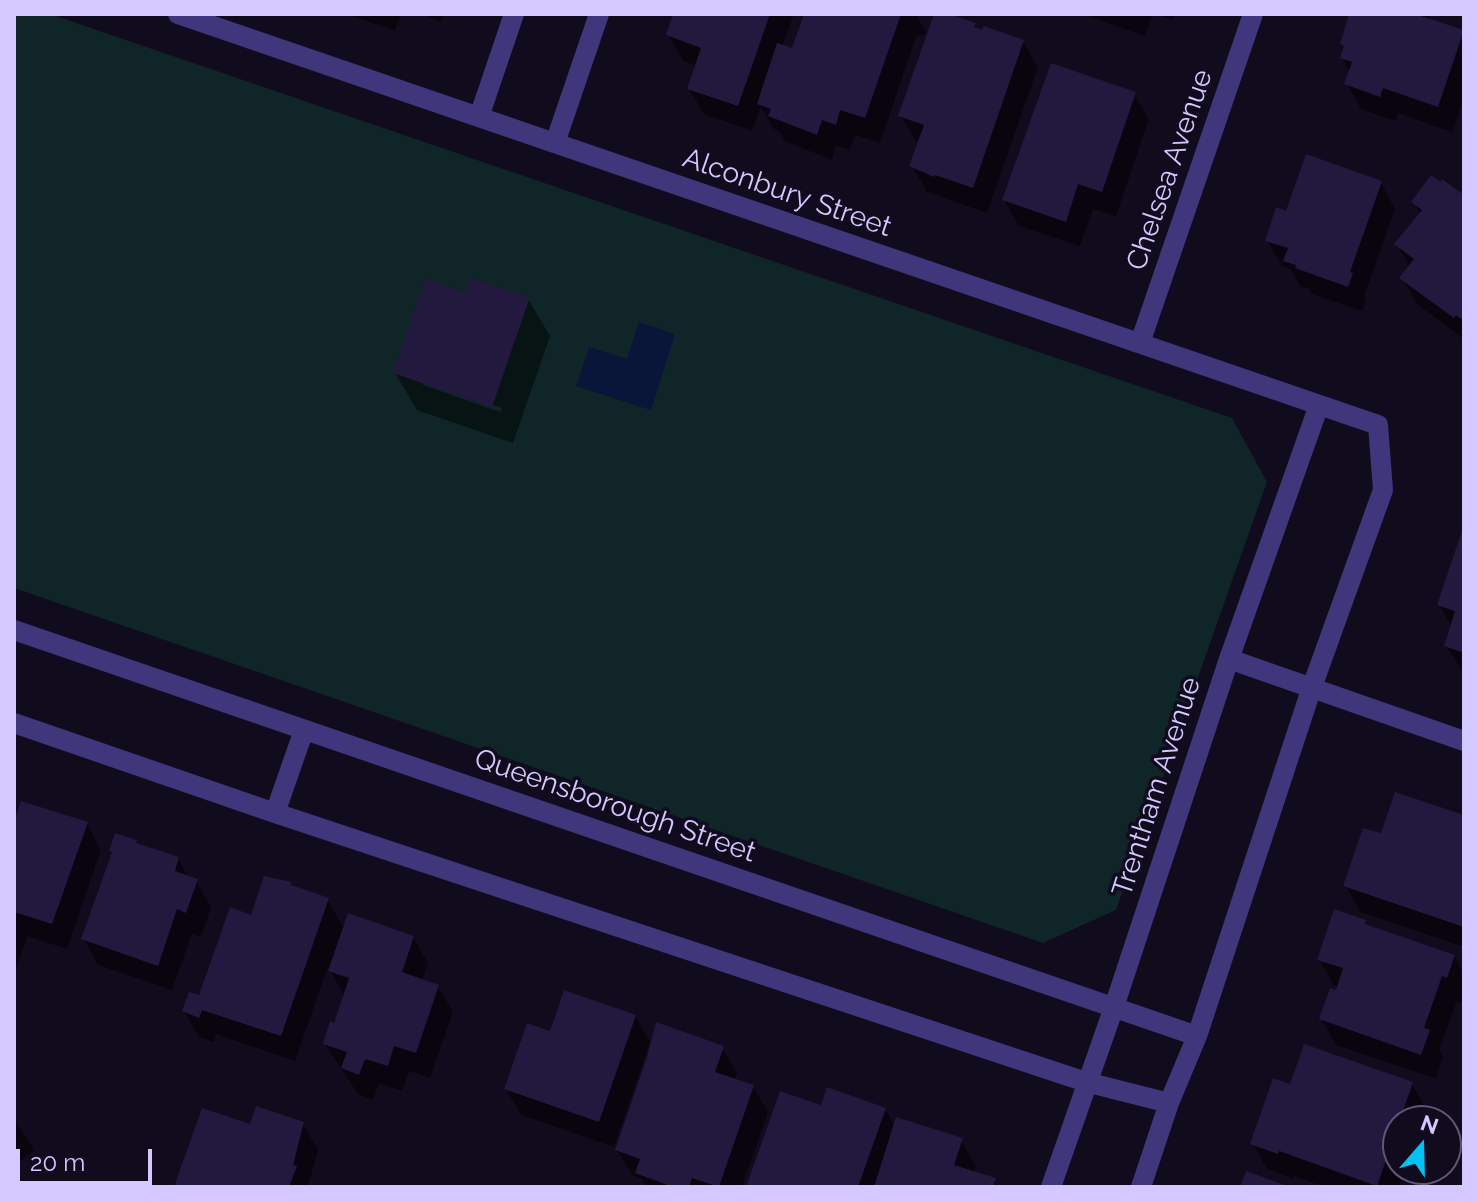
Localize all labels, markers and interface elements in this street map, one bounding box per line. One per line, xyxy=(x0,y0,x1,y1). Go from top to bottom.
street label: Chelsea Avenue xyxy=(1120,65,1220,275)
street label: Alconbury Street xyxy=(678,142,896,244)
street label: Trentham Avenue xyxy=(1106,673,1208,901)
street label: Queensborough Street xyxy=(470,742,760,870)
north arrow xyxy=(1382,1105,1462,1185)
text: N xyxy=(1417,1109,1442,1139)
scale bar xyxy=(20,1133,156,1183)
text: 20 m xyxy=(30,1148,85,1177)

